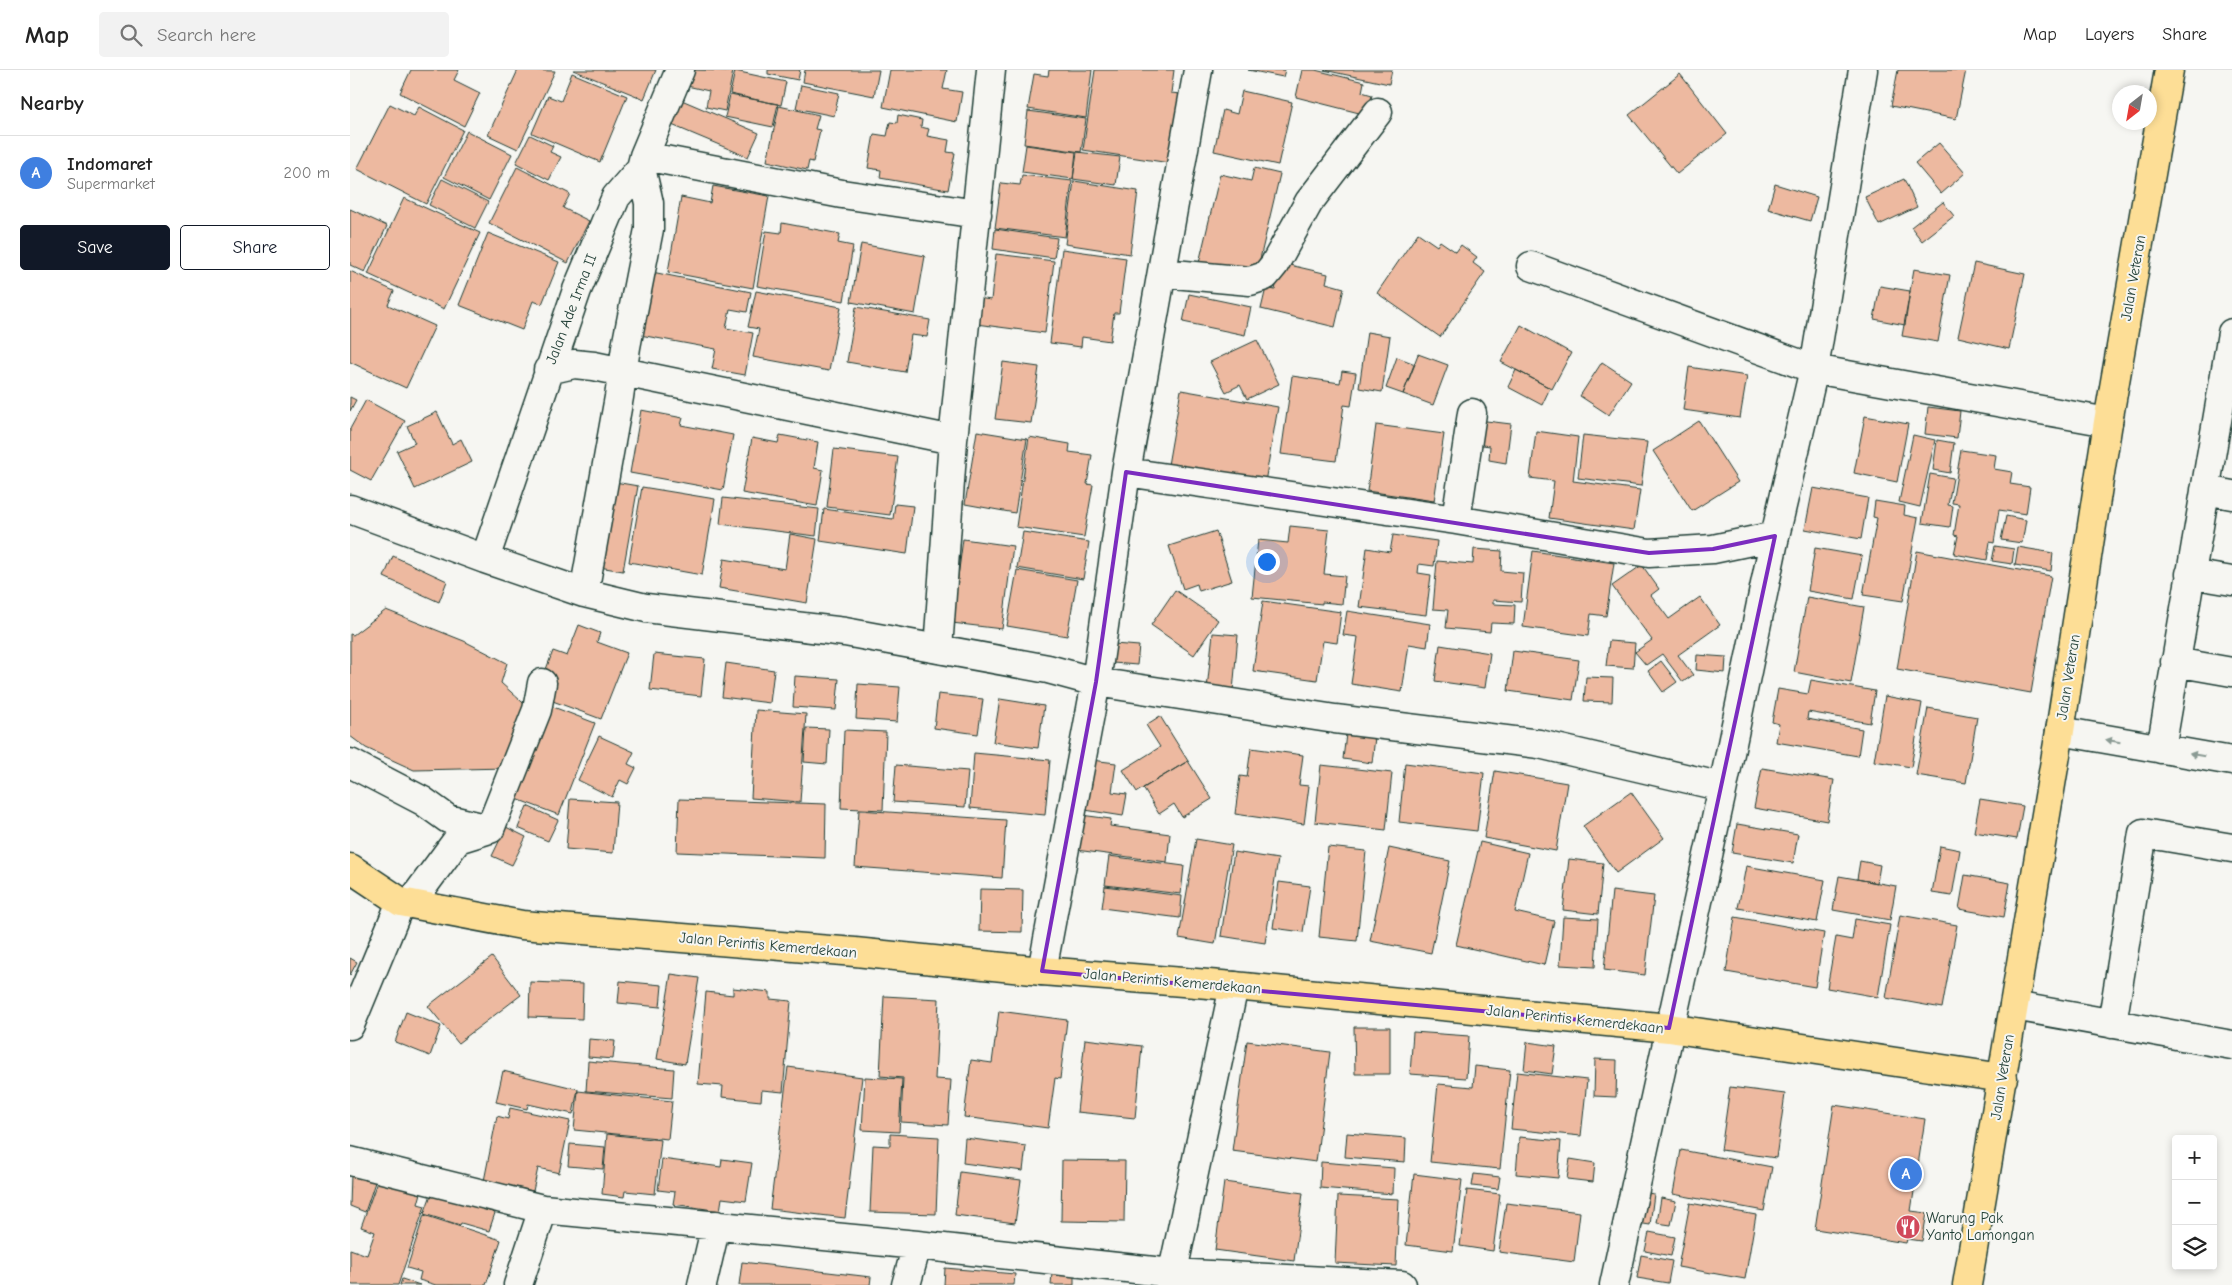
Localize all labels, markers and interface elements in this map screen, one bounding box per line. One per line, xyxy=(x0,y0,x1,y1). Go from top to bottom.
search box xyxy=(99,12,449,57)
text: Map xyxy=(25,21,69,49)
icon: search xyxy=(117,21,145,49)
text: Search here xyxy=(157,24,256,46)
text: Map xyxy=(2023,24,2057,45)
text: Layers xyxy=(2085,24,2134,45)
text: Share xyxy=(2162,24,2207,45)
north arrow xyxy=(2112,85,2157,130)
text: Nearby xyxy=(20,91,84,115)
text: Indomaret xyxy=(67,153,152,175)
text: A xyxy=(32,164,40,182)
text: 200 m xyxy=(284,164,330,182)
text: Supermarket xyxy=(67,175,155,193)
button: Save xyxy=(20,225,170,270)
button: Share xyxy=(180,225,330,270)
street label: Jalan Veteran xyxy=(2117,234,2149,322)
street label: Jalan Ade Irma II xyxy=(542,251,600,367)
your location xyxy=(1254,549,1280,575)
street label: Jalan Veteran xyxy=(2052,633,2084,721)
one-way arrow xyxy=(2105,736,2121,744)
one-way arrow xyxy=(2188,751,2204,759)
street label: Jalan Perintis Kemerdekaan xyxy=(678,928,858,962)
street label: Jalan Perintis Kemerdekaan xyxy=(1082,964,1262,998)
street label: Jalan Perintis Kemerdekaan xyxy=(1485,1001,1665,1037)
street label: Jalan Veteran xyxy=(1986,1033,2018,1121)
map controls xyxy=(2172,1135,2217,1270)
button: + xyxy=(2172,1135,2217,1180)
pin: A xyxy=(1890,1155,1922,1193)
button: − xyxy=(2172,1180,2217,1225)
place label: Warung Pak Yanto Lamongan xyxy=(1926,1209,2034,1244)
restaurant icon: Warung Pak Yanto Lamongan xyxy=(1895,1214,1921,1240)
button: layers xyxy=(2172,1225,2217,1270)

